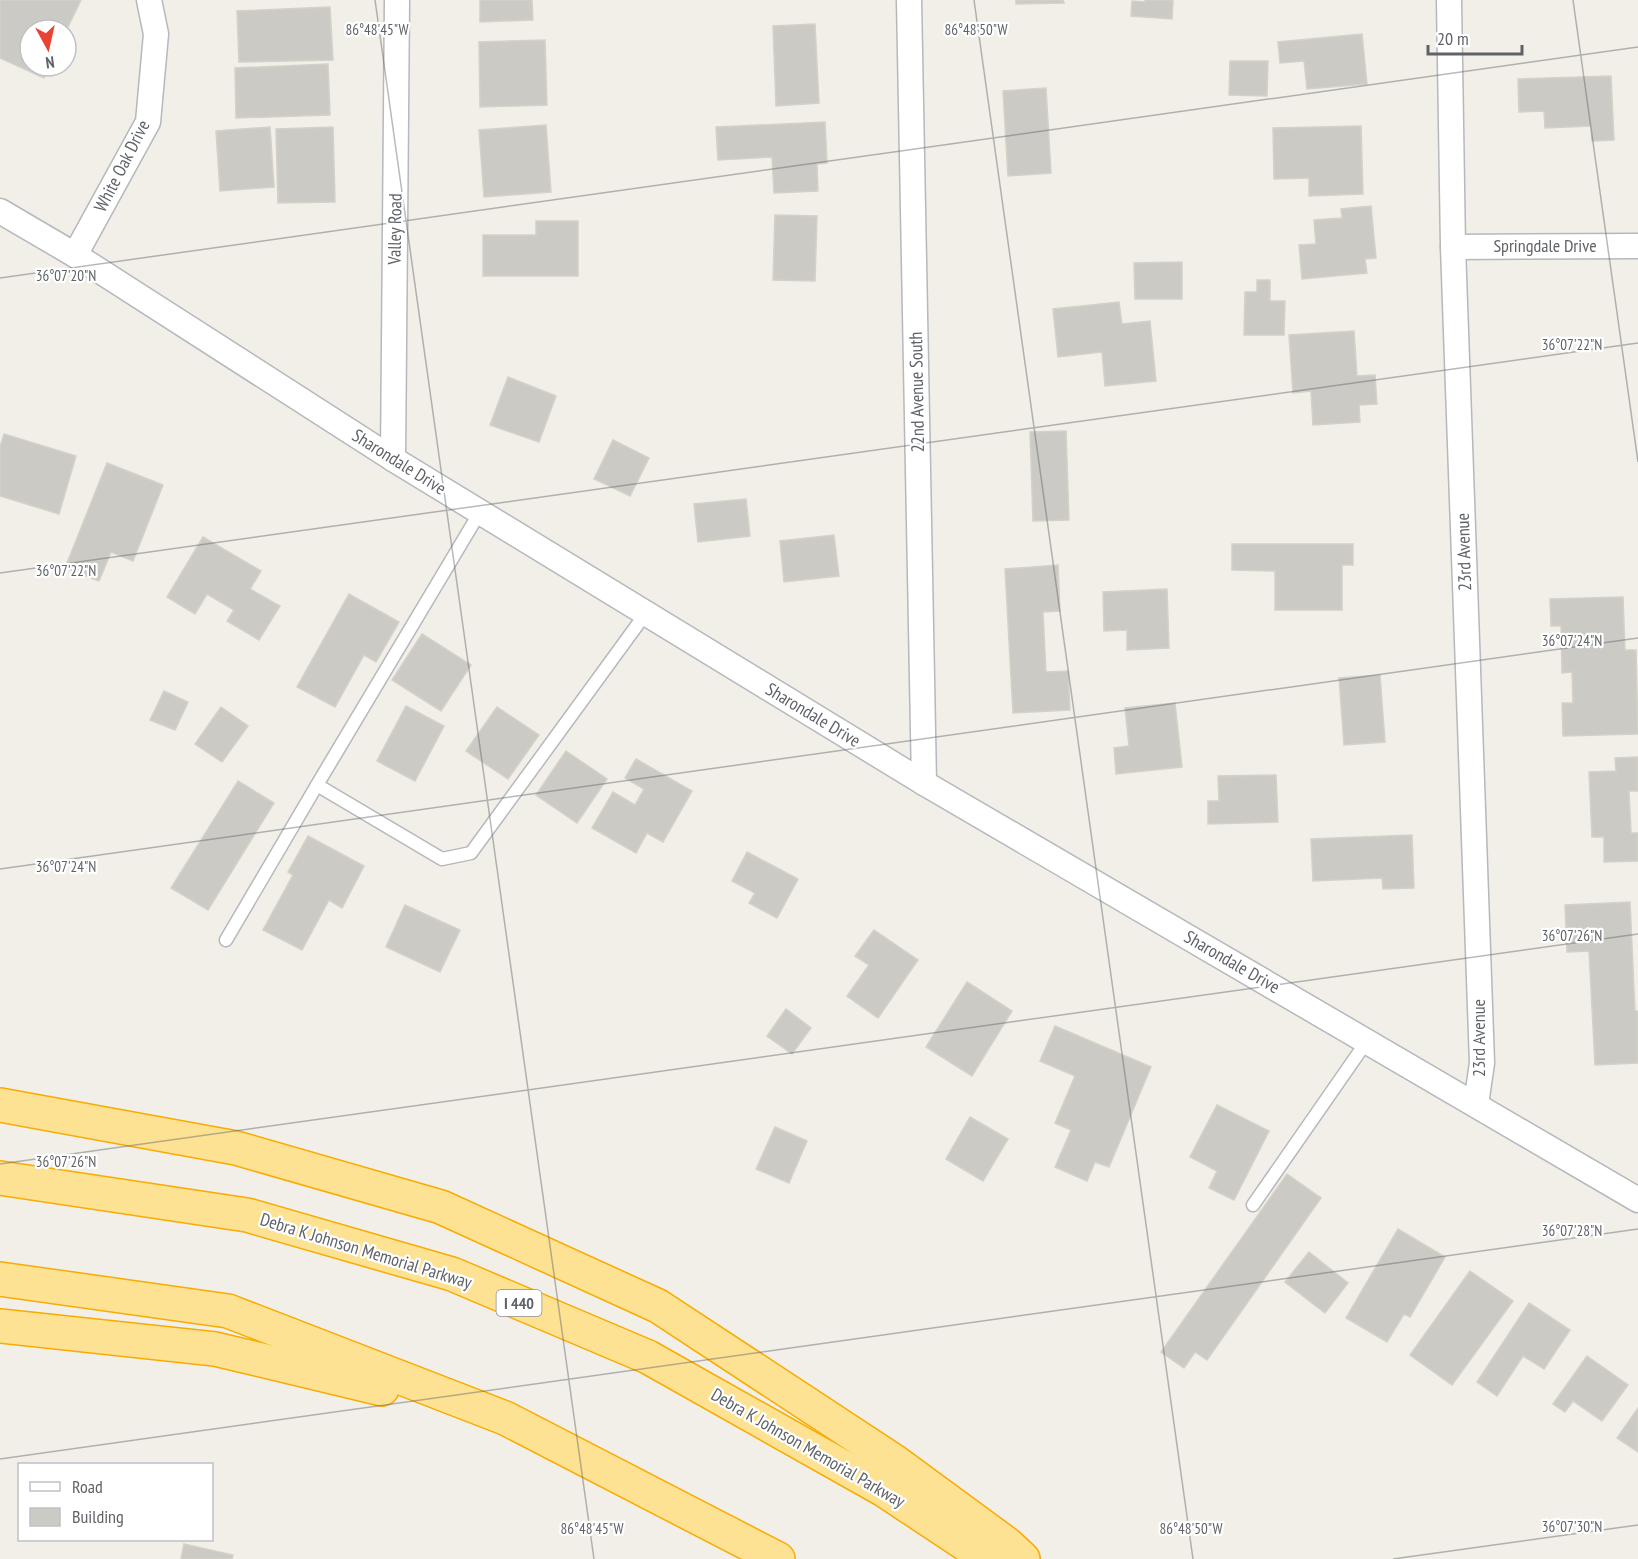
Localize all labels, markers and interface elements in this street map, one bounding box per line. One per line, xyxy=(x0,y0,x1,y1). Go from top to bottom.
north arrow xyxy=(18,18,78,78)
scale bar xyxy=(1428,18,1522,56)
text: 86°48'45"W xyxy=(345,20,409,39)
text: 86°48'50"W xyxy=(944,20,1008,39)
text: 20 m xyxy=(1437,27,1469,50)
text: N xyxy=(44,52,56,73)
street label: White Oak Drive xyxy=(89,116,155,216)
street label: Valley Road xyxy=(382,193,407,266)
street label: Springdale Drive xyxy=(1493,234,1597,257)
text: 36°07'20"N xyxy=(36,266,96,285)
street label: 22nd Avenue South xyxy=(904,331,929,453)
text: 36°07'22"N xyxy=(1542,335,1602,354)
street label: Sharondale Drive xyxy=(348,424,451,500)
street label: 23rd Avenue xyxy=(1451,513,1476,591)
text: 36°07'22"N xyxy=(36,561,96,580)
text: 36°07'24"N xyxy=(1542,631,1602,650)
street label: Sharondale Drive xyxy=(762,677,865,752)
text: 36°07'24"N xyxy=(36,857,96,876)
street label: Sharondale Drive xyxy=(1180,925,1284,998)
text: 36°07'26"N xyxy=(1542,926,1602,945)
street label: 23rd Avenue xyxy=(1467,999,1490,1077)
text: 36°07'26"N xyxy=(36,1152,96,1171)
street label: Debra K Johnson Memorial Parkway xyxy=(257,1207,475,1294)
text: 36°07'28"N xyxy=(1542,1221,1602,1240)
road number: I 440 xyxy=(496,1290,542,1316)
street label: Debra K Johnson Memorial Parkway xyxy=(707,1383,910,1513)
legend xyxy=(18,1463,213,1541)
text: Road xyxy=(72,1475,103,1498)
text: Building xyxy=(72,1505,124,1528)
text: 36°07'30"N xyxy=(1542,1517,1602,1536)
text: 86°48'45"W xyxy=(560,1519,624,1538)
text: 86°48'50"W xyxy=(1159,1519,1223,1538)

